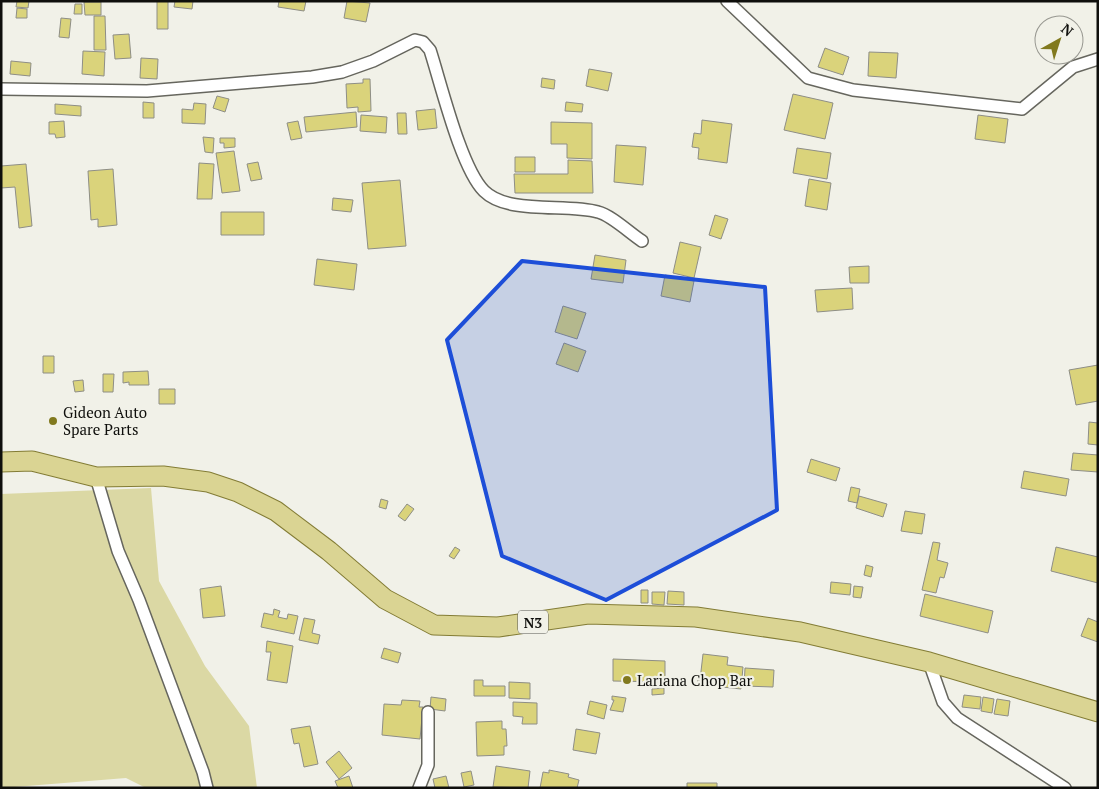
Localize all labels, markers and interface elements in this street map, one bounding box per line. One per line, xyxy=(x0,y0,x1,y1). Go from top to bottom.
north arrow xyxy=(1034,15,1084,65)
text: N xyxy=(1057,19,1078,40)
place label: Gideon Auto Spare Parts xyxy=(63,402,147,439)
marker: Gideon Auto Spare Parts xyxy=(47,415,59,427)
road number: N3 xyxy=(518,610,548,634)
place label: Lariana Chop Bar xyxy=(637,670,752,690)
marker: Lariana Chop Bar xyxy=(621,674,633,686)

